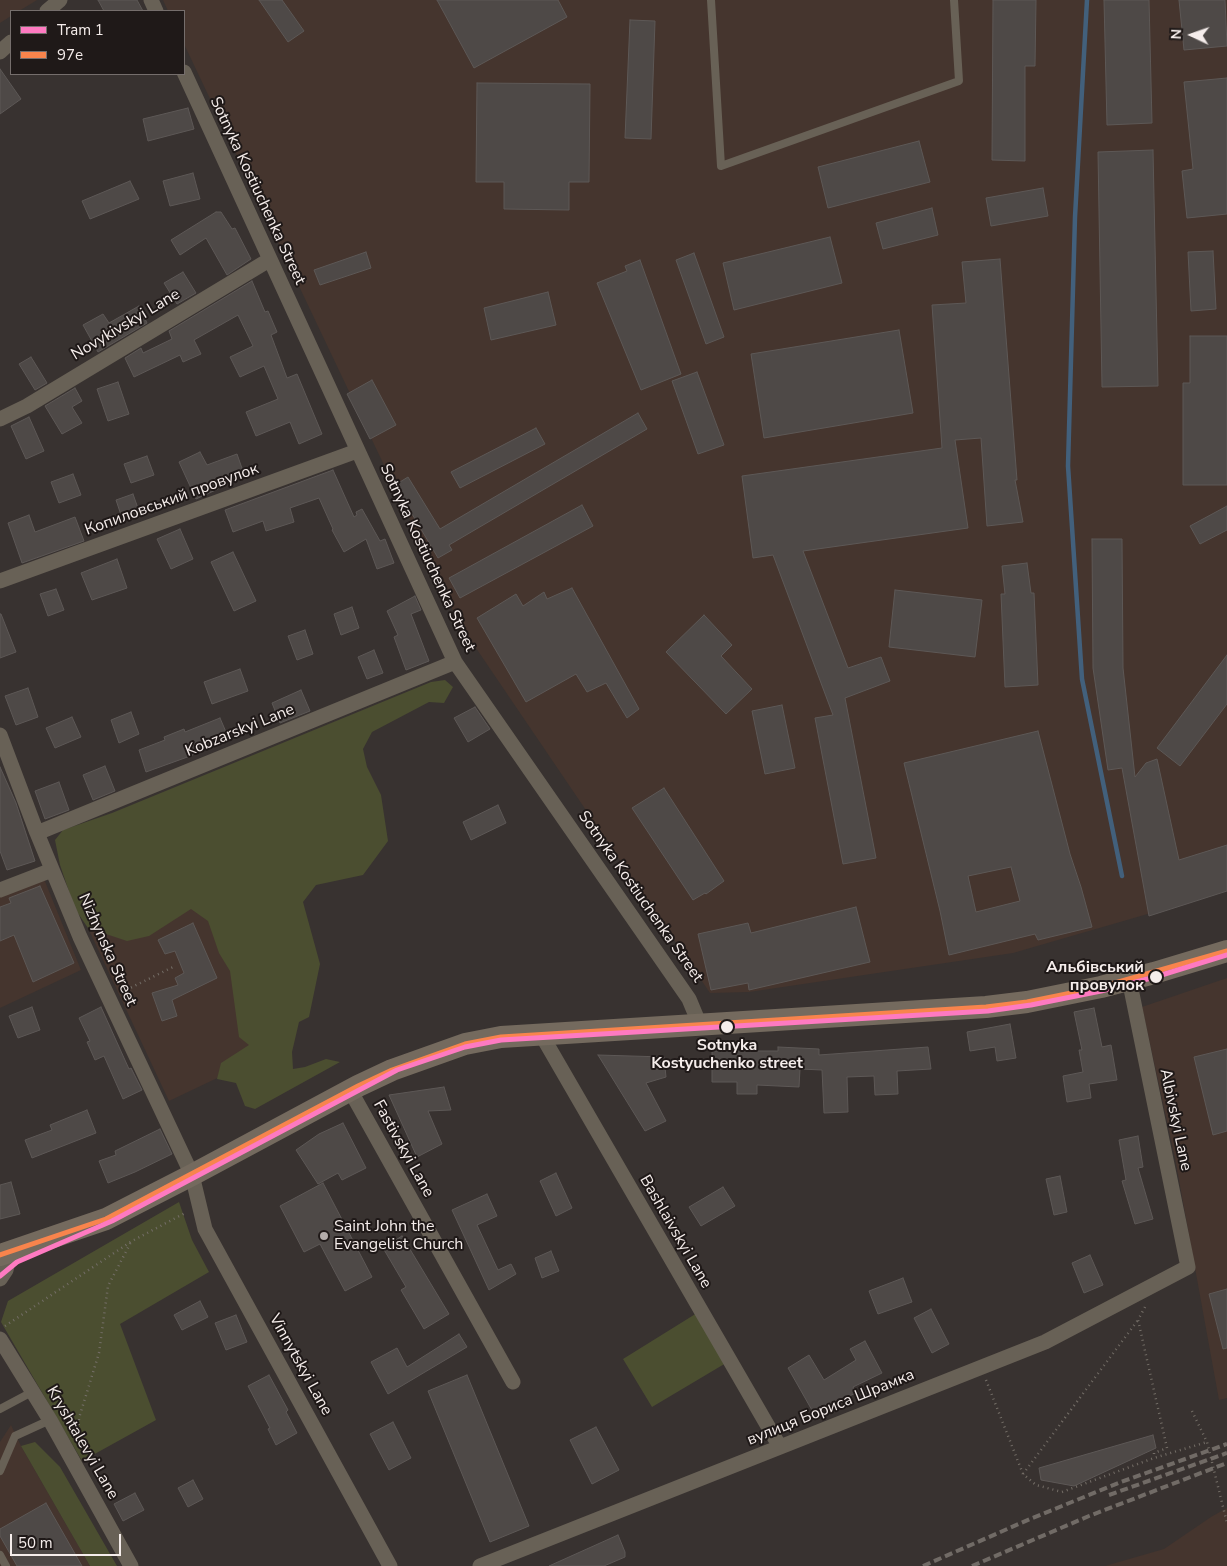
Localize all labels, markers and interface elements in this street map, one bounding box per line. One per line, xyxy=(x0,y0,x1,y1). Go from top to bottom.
legend xyxy=(10,10,185,75)
north arrow xyxy=(1167,10,1217,60)
text: Tram 1 xyxy=(57,20,104,40)
text: N xyxy=(1167,28,1186,40)
text: 97е xyxy=(57,45,83,65)
street label: Sotnyka Kostiuchenka Street xyxy=(205,94,309,288)
street label: Novykivskyi Lane xyxy=(68,285,184,365)
street label: Копиловський провулок xyxy=(83,460,261,540)
street label: Sotnyka Kostiuchenka Street xyxy=(375,461,479,655)
street label: Kobzarskyi Lane xyxy=(183,700,297,762)
street label: Sotnyka Kostiuchenka Street xyxy=(573,808,707,986)
street label: Nizhynska Street xyxy=(74,891,140,1009)
place label: Альбівський провулок xyxy=(1046,958,1144,996)
marker: Альбівський провулок xyxy=(1148,969,1164,985)
marker: Sotnyka Kostyuchenko street xyxy=(719,1019,735,1035)
place label: Sotnyka Kostyuchenko street xyxy=(651,1036,803,1074)
street label: Albivskyi Lane xyxy=(1155,1067,1195,1173)
street label: Fastivskyi Lane xyxy=(368,1097,438,1201)
street label: Bashlaivskyi Lane xyxy=(635,1172,715,1292)
place label: Saint John the Evangelist Church xyxy=(334,1217,463,1255)
marker: Saint John the Evangelist Church xyxy=(318,1230,330,1242)
street label: Vinnytskyi Lane xyxy=(264,1311,336,1419)
street label: вулиця Бориса Шрамка xyxy=(745,1366,917,1450)
street label: Kryshtalevyi Lane xyxy=(42,1383,122,1503)
scale bar xyxy=(12,1524,124,1556)
text: 50 m xyxy=(18,1533,53,1553)

